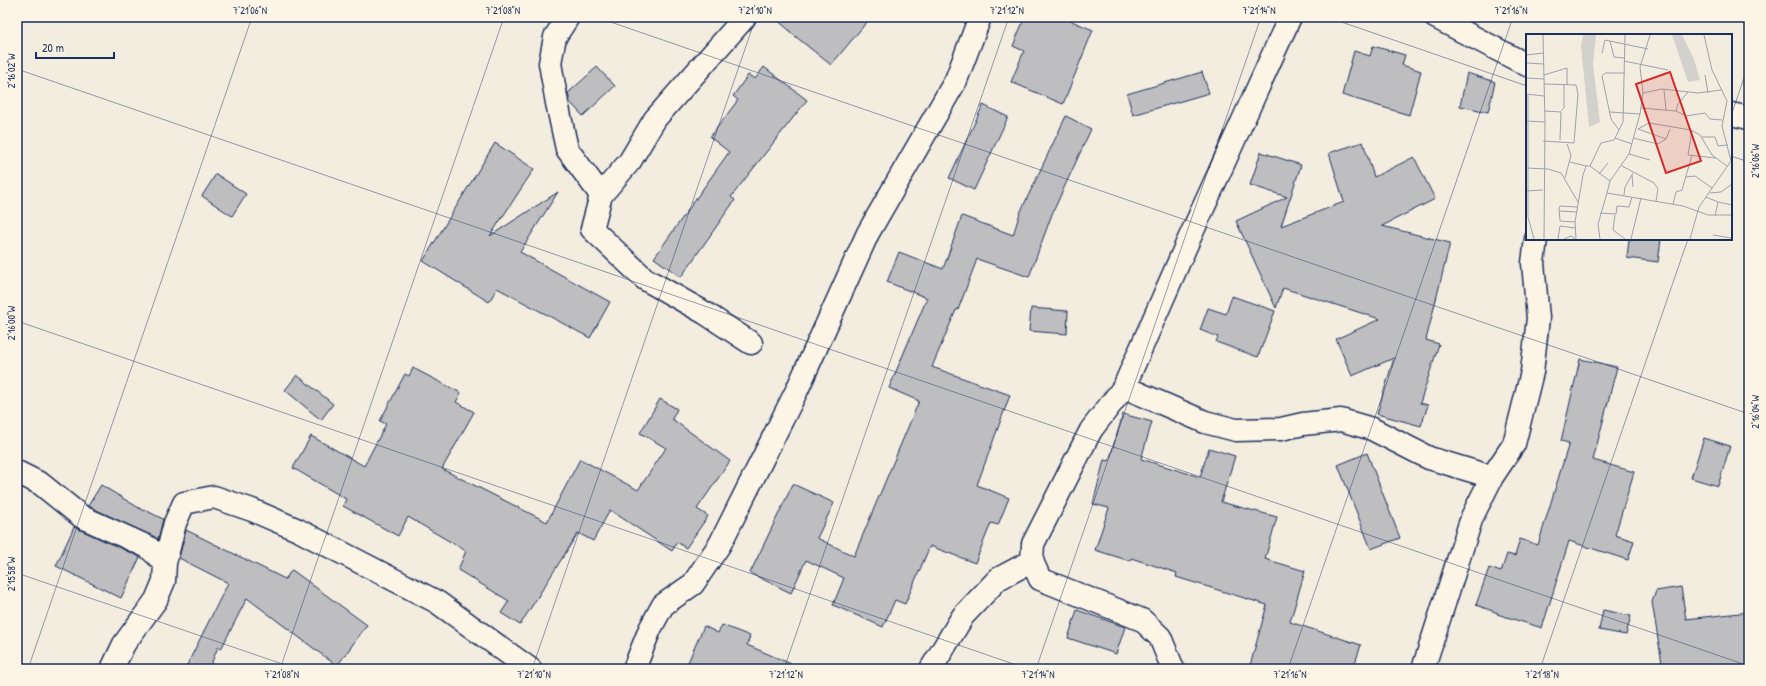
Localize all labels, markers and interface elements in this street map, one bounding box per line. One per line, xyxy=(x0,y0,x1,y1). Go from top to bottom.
text: 7°21'06"N xyxy=(233,4,267,17)
text: 7°21'08"N xyxy=(486,4,520,17)
text: 7°21'10"N xyxy=(738,4,772,17)
text: 7°21'12"N xyxy=(990,4,1024,17)
text: 7°21'14"N xyxy=(1243,4,1275,17)
text: 7°21'16"N xyxy=(1494,4,1528,17)
scale bar xyxy=(36,34,114,60)
inset map xyxy=(1526,34,1732,240)
text: 20 m xyxy=(42,39,64,56)
text: 2°16'02"W xyxy=(5,53,18,88)
text: 2°16'06"W xyxy=(1749,143,1762,178)
text: 2°16'00"W xyxy=(5,305,18,340)
text: 2°16'04"W xyxy=(1749,394,1762,429)
text: 2°15'58"W xyxy=(5,556,18,591)
text: 7°21'08"N xyxy=(265,668,299,681)
text: 7°21'10"N xyxy=(517,668,551,681)
text: 7°21'12"N xyxy=(769,668,803,681)
text: 7°21'14"N xyxy=(1022,668,1054,681)
text: 7°21'16"N xyxy=(1273,668,1307,681)
text: 7°21'18"N xyxy=(1525,668,1559,681)

